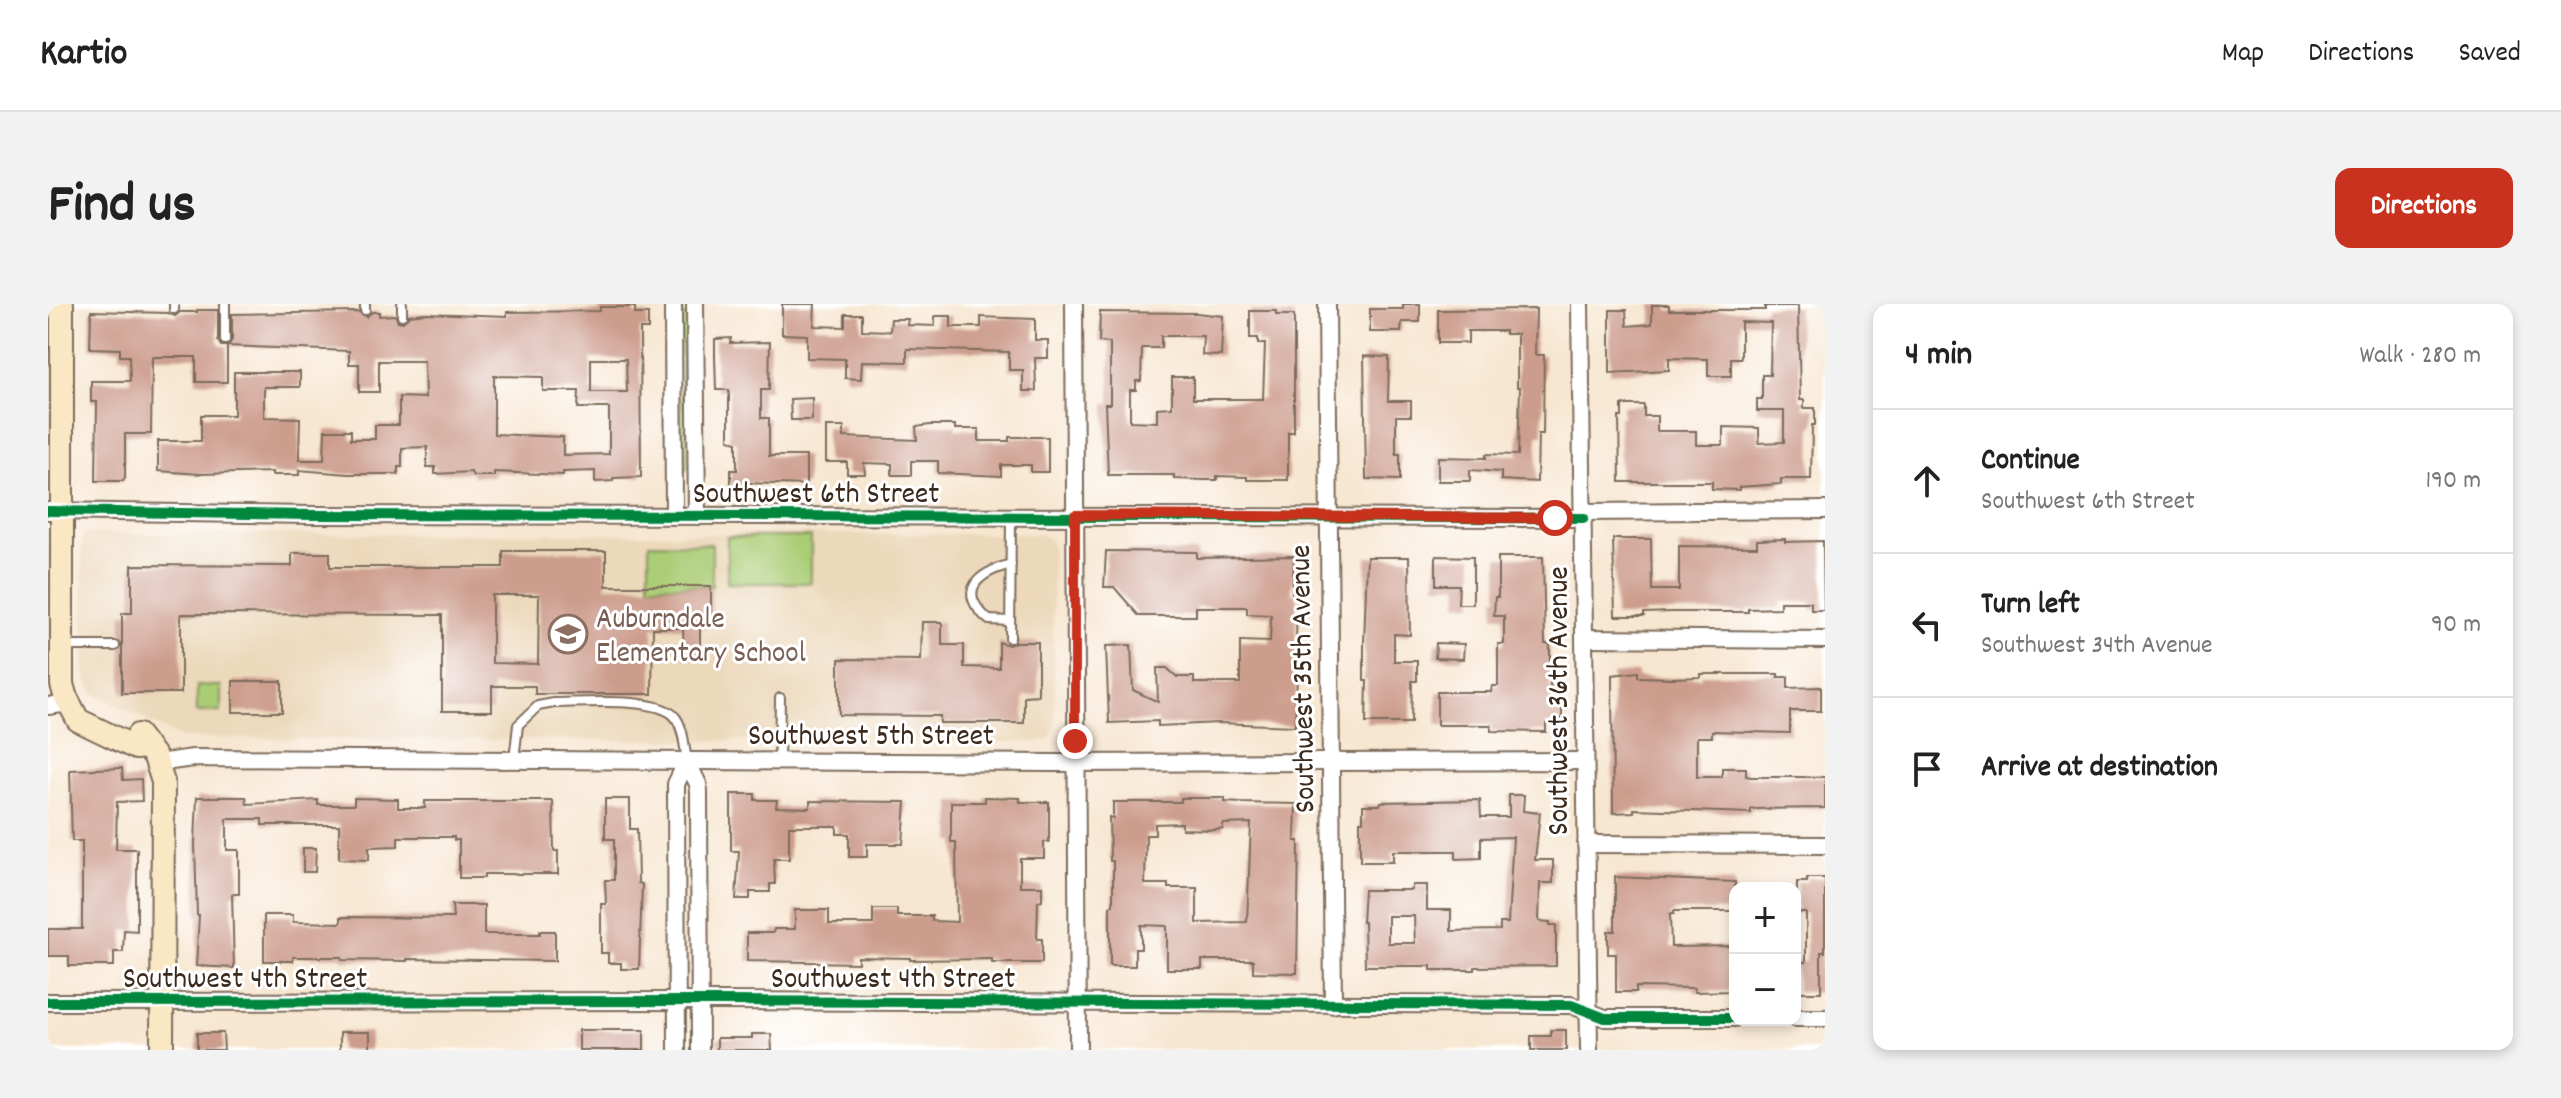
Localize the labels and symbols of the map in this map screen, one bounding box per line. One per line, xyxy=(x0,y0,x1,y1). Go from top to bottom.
street label: Southwest 6th Street xyxy=(693,475,939,518)
route start xyxy=(1537,500,1573,536)
street label: Southwest 35th Avenue xyxy=(1282,544,1329,813)
street label: Southwest 36th Avenue xyxy=(1540,566,1583,836)
place label: Auburndale Elementary School xyxy=(596,600,806,677)
school or university icon: Auburndale Elementary School xyxy=(547,613,589,655)
street label: Southwest 5th Street xyxy=(748,717,994,760)
route end xyxy=(1057,723,1093,759)
street label: Southwest 4th Street xyxy=(123,960,367,1003)
street label: Southwest 4th Street xyxy=(771,960,1015,1003)

